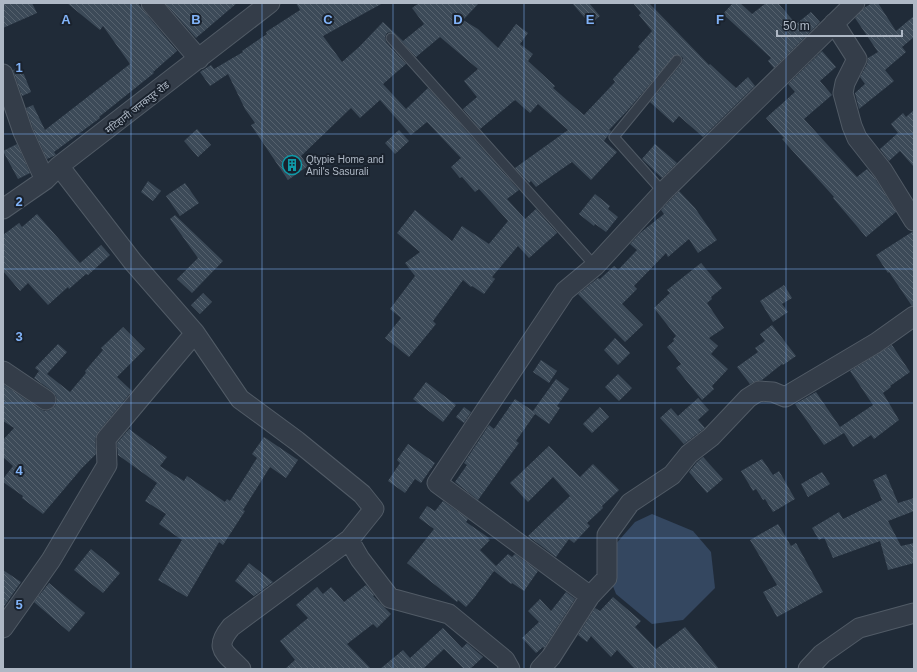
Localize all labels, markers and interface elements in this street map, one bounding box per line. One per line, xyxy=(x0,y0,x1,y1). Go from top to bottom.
text: A xyxy=(61,12,71,27)
text: B xyxy=(191,12,201,27)
text: C xyxy=(323,12,333,27)
text: D xyxy=(453,12,463,27)
text: E xyxy=(586,12,595,27)
text: F xyxy=(716,12,724,27)
scale bar xyxy=(777,12,902,38)
text: 50 m xyxy=(783,19,810,33)
text: 1 xyxy=(15,60,23,75)
street label: मटिहानी जनकपुर रोड xyxy=(103,79,172,136)
building icon: Qtypie Home and Anil's Sasurali xyxy=(281,154,303,176)
place label: Qtypie Home and Anil's Sasurali xyxy=(306,154,384,177)
text: 2 xyxy=(15,194,23,209)
text: 3 xyxy=(15,329,23,344)
text: 4 xyxy=(15,463,23,478)
text: 5 xyxy=(15,597,23,612)

